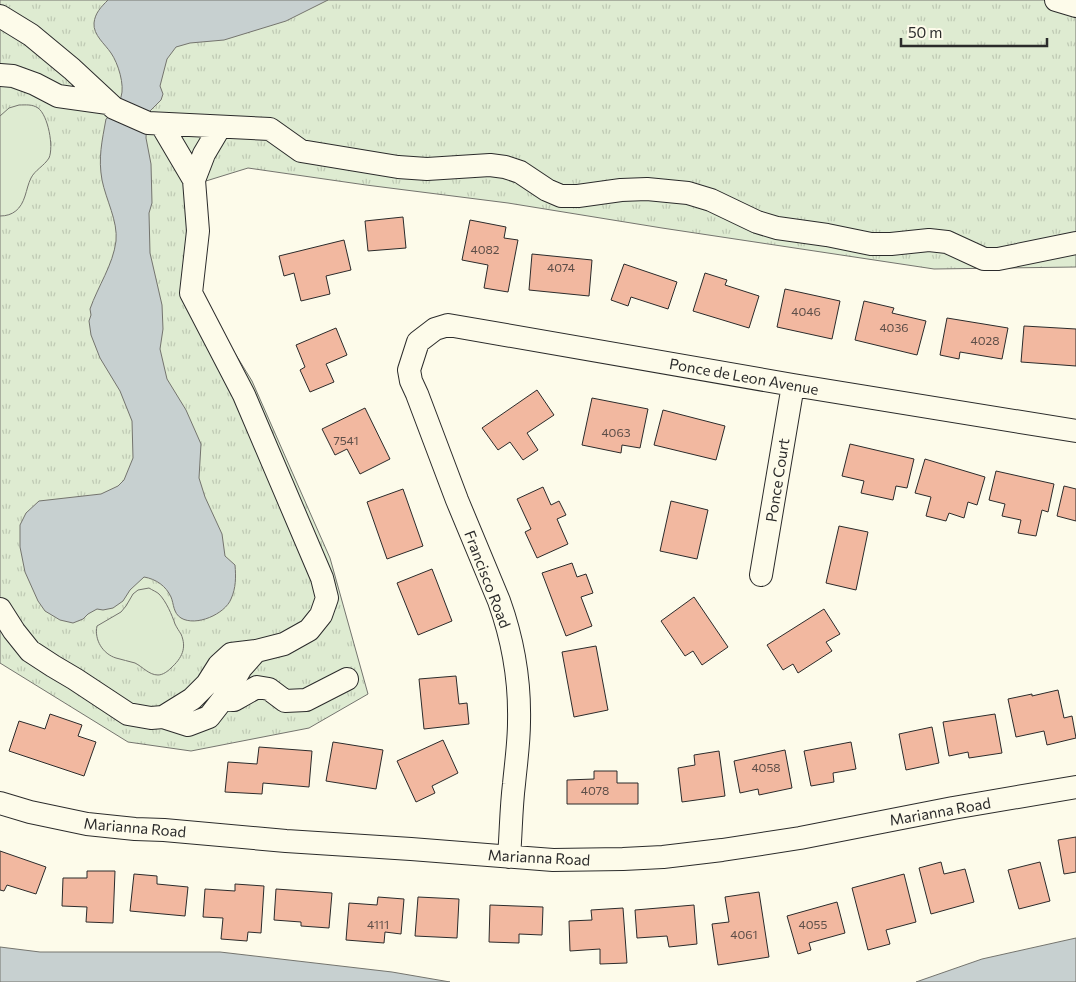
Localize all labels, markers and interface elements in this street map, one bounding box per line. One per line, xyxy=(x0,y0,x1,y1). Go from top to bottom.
scale bar xyxy=(901,15,1047,47)
text: 50 m xyxy=(908,23,942,41)
house number: 4082 xyxy=(471,242,500,256)
house number: 4074 xyxy=(547,260,575,274)
house number: 4046 xyxy=(791,304,821,318)
house number: 4036 xyxy=(879,320,909,334)
house number: 4028 xyxy=(971,333,999,347)
street label: Ponce de Leon Avenue xyxy=(668,354,820,398)
house number: 4063 xyxy=(601,425,631,439)
house number: 7541 xyxy=(333,433,359,447)
street label: Ponce Court xyxy=(761,437,793,523)
street label: Francisco Road xyxy=(461,528,515,630)
house number: 4058 xyxy=(751,760,781,774)
house number: 4078 xyxy=(581,783,609,797)
street label: Marianna Road xyxy=(888,793,992,829)
street label: Marianna Road xyxy=(83,814,187,840)
street label: Marianna Road xyxy=(487,845,591,869)
house number: 4111 xyxy=(367,917,389,931)
house number: 4055 xyxy=(799,917,828,931)
house number: 4061 xyxy=(730,927,758,941)

